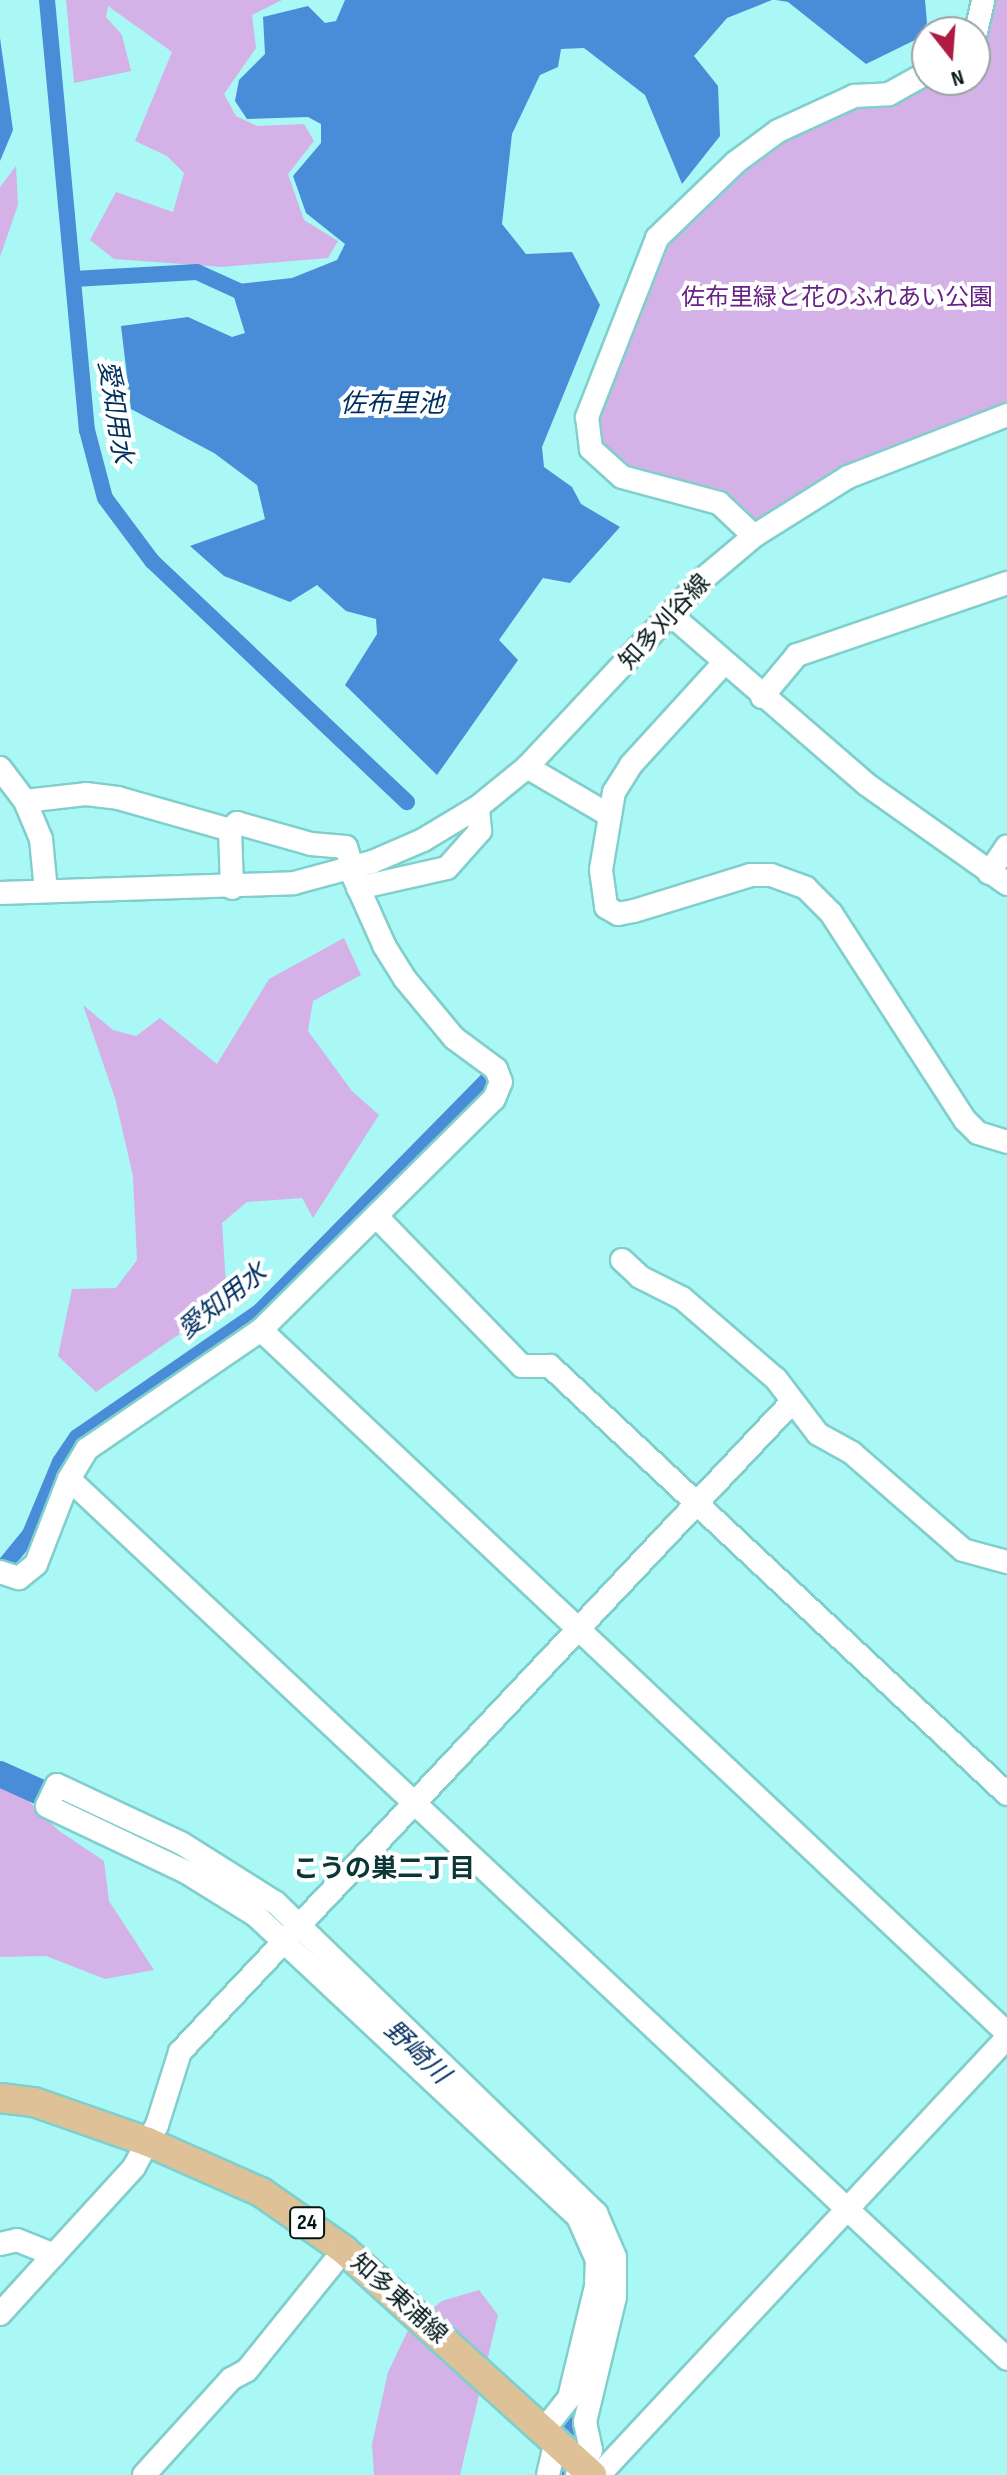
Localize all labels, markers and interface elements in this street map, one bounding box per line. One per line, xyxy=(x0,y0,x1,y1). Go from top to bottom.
north arrow xyxy=(911,16,991,96)
text: N xyxy=(948,63,967,92)
park label: 佐布里緑と花のふれあい公園 xyxy=(681,284,993,312)
water label: 愛知用水 xyxy=(90,358,138,466)
water label: 佐布里池 xyxy=(340,389,444,421)
street label: 知多刈谷線 xyxy=(614,568,716,676)
water label: 愛知用水 xyxy=(172,1258,274,1346)
district label: こうの巣二丁目 xyxy=(293,1854,475,1886)
water label: 野崎川 xyxy=(377,2015,455,2091)
road number: 24 xyxy=(289,2205,325,2241)
street label: 知多東浦線 xyxy=(345,2248,453,2350)

